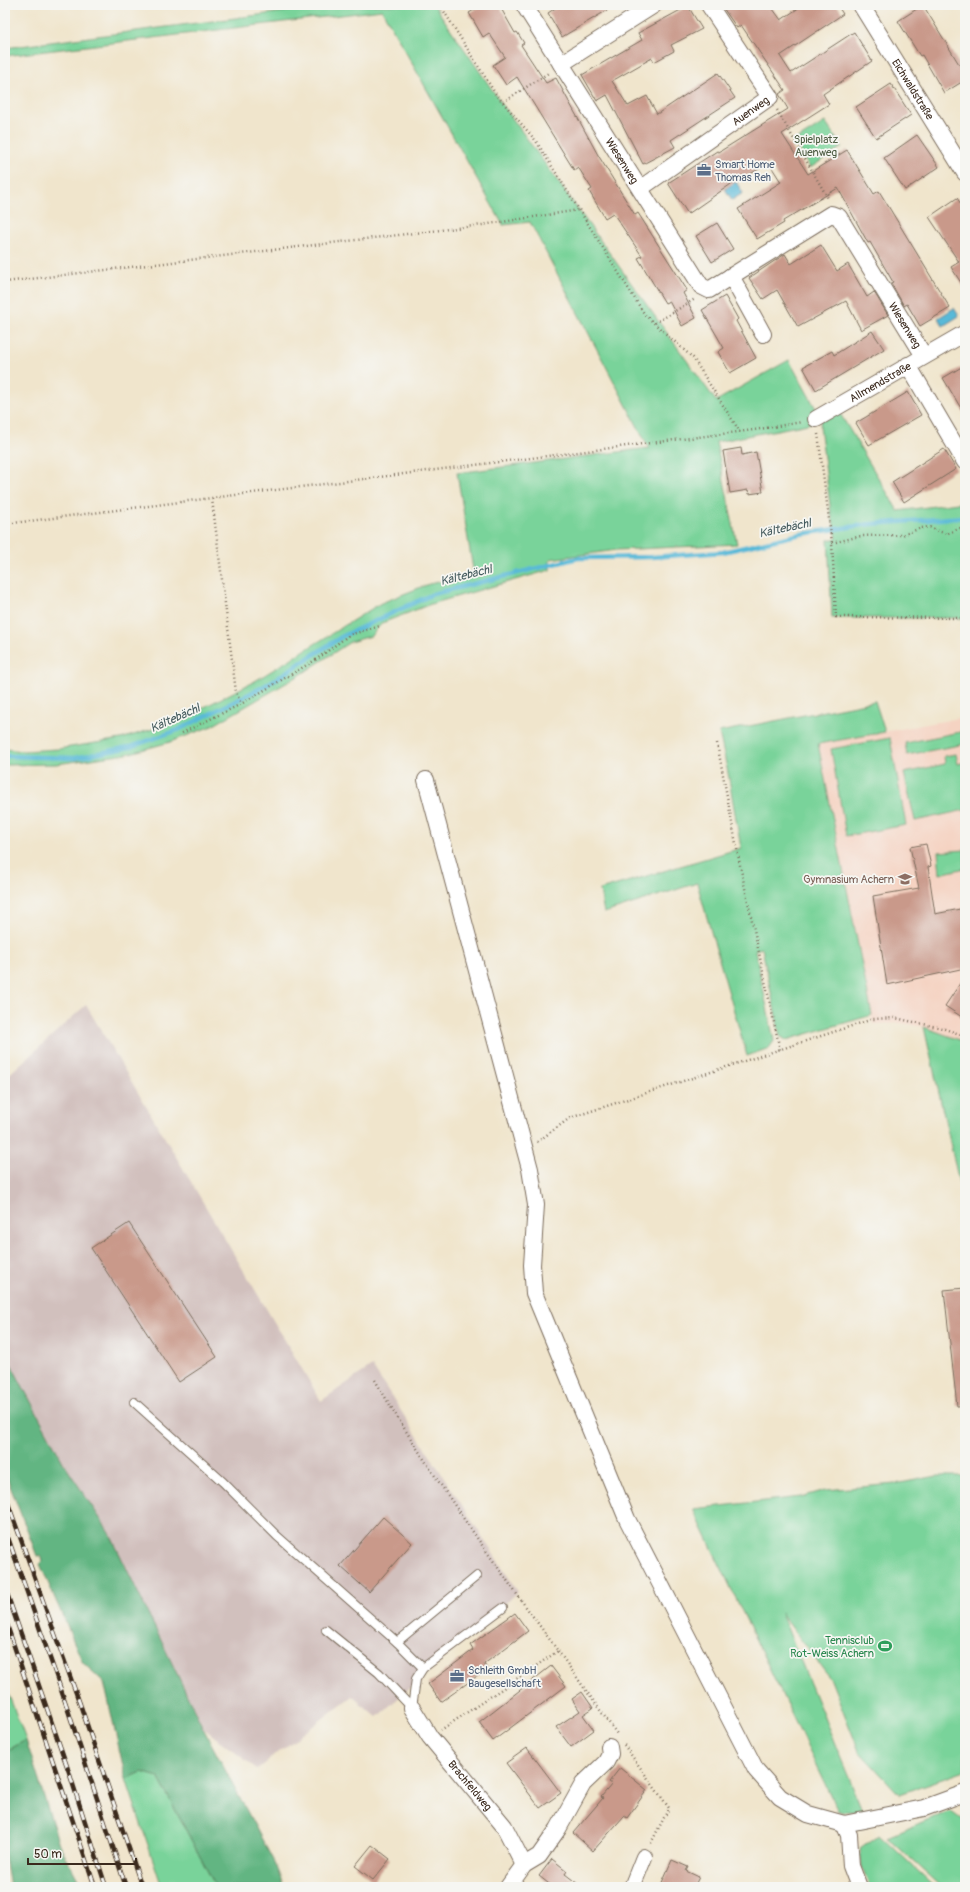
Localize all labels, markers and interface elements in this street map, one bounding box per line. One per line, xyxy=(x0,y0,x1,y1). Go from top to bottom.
street label: Eichwaldstraße xyxy=(889,57,937,123)
street label: Auenweg xyxy=(730,93,772,129)
park label: Spielplatz Auenweg xyxy=(794,133,838,159)
street label: Wiesenweg xyxy=(602,136,641,187)
place label: Smart Home Thomas Reh xyxy=(715,158,775,184)
office icon: Smart Home Thomas Reh xyxy=(696,162,712,178)
street label: Wiesenweg xyxy=(886,300,924,351)
street label: Allmendstraße xyxy=(847,359,914,405)
water label: Kältebächl xyxy=(758,515,814,541)
water label: Kältebächl xyxy=(439,562,495,589)
water label: Kältebächl xyxy=(148,700,203,736)
school or university icon: Gymnasium Achern xyxy=(897,871,913,887)
place label: Gymnasium Achern xyxy=(803,873,894,886)
place label: Tennisclub Rot-Weiss Achern xyxy=(790,1634,874,1660)
sports icon: Tennisclub Rot-Weiss Achern xyxy=(877,1638,893,1654)
place label: Schleith GmbH Baugesellschaft xyxy=(468,1664,541,1690)
office icon: Schleith GmbH Baugesellschaft xyxy=(449,1668,465,1684)
street label: Brachfeldweg xyxy=(445,1758,495,1814)
scale bar xyxy=(28,1840,136,1866)
text: 50 m xyxy=(34,1847,62,1862)

